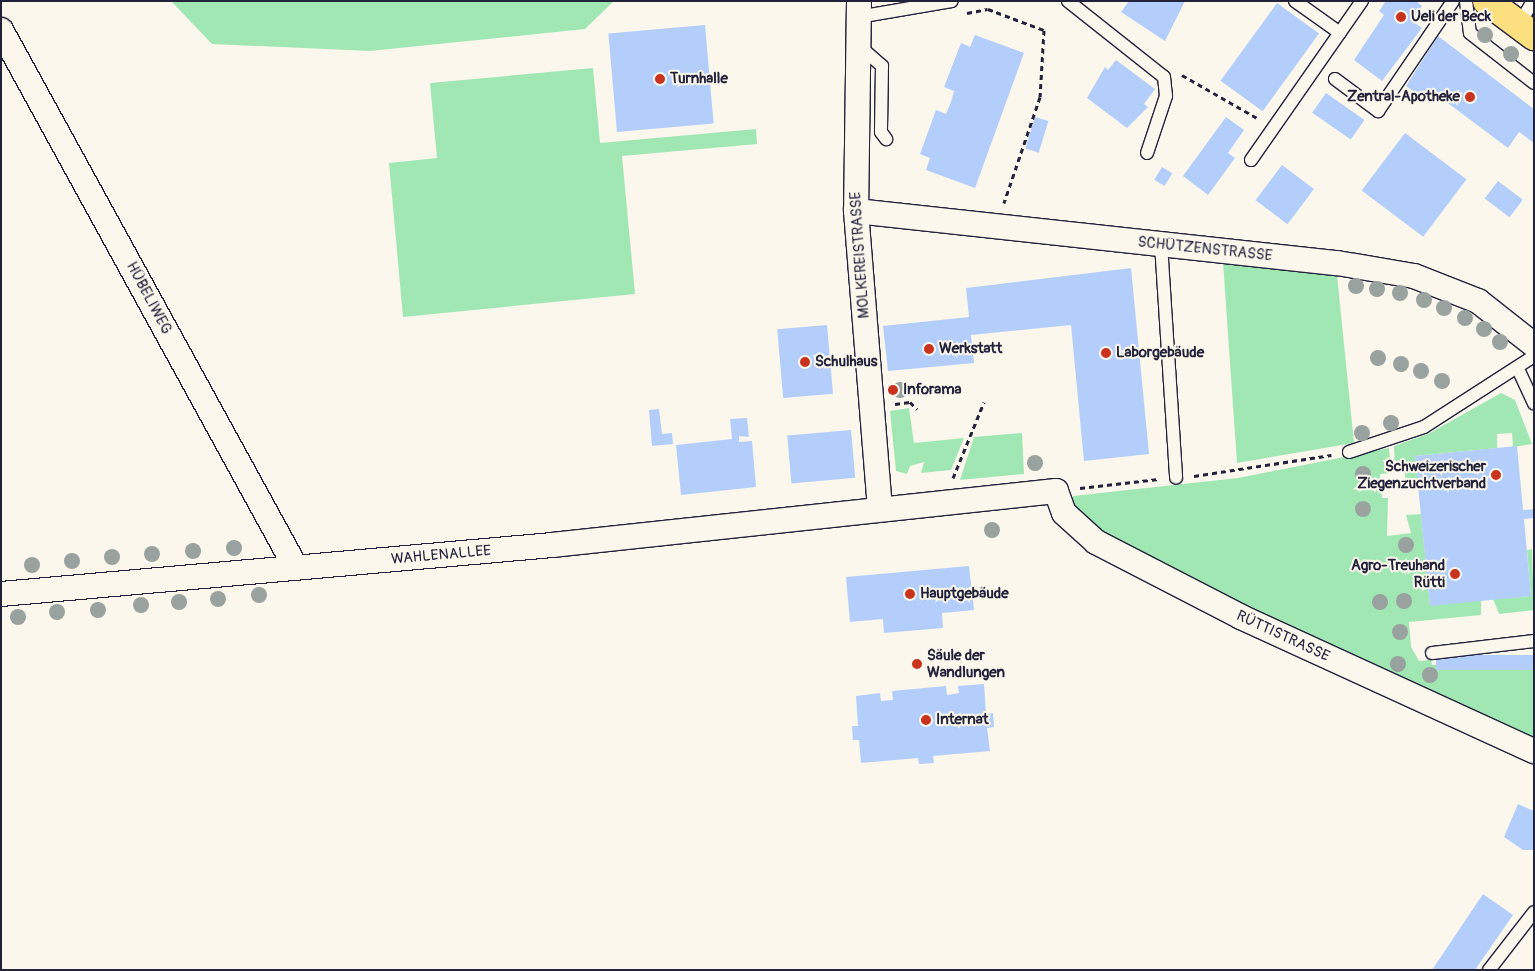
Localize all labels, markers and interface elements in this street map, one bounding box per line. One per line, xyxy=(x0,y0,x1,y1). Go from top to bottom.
place label: Ueli der Beck xyxy=(1411,8,1491,26)
marker: Ueli der Beck xyxy=(1395,11,1407,23)
place label: Turnhalle xyxy=(670,70,728,88)
marker: Turnhalle xyxy=(654,73,666,85)
place label: Zentral-Apotheke xyxy=(1347,88,1460,106)
marker: Zentral-Apotheke xyxy=(1464,91,1476,103)
street label: MOLKEREISTRASSE xyxy=(847,191,873,319)
street label: SCHÜTZENSTRASSE xyxy=(1137,233,1273,265)
street label: HÜBELIWEG xyxy=(122,259,176,337)
place label: Werkstatt xyxy=(939,340,1002,358)
marker: Werkstatt xyxy=(923,343,935,355)
place label: Laborgebäude xyxy=(1116,344,1204,362)
marker: Laborgebäude xyxy=(1100,347,1112,359)
place label: Schulhaus xyxy=(815,353,877,371)
marker: Schulhaus xyxy=(799,356,811,368)
place label: Inforama xyxy=(903,381,962,399)
marker: Inforama xyxy=(887,384,899,396)
place label: Schweizerischer Ziegenzuchtverband xyxy=(1357,457,1486,492)
marker: Schweizerischer Ziegenzuchtverband xyxy=(1490,469,1502,481)
street label: WAHLENALLEE xyxy=(390,542,492,568)
place label: Agro-Treuhand Rütti xyxy=(1351,556,1445,591)
marker: Agro-Treuhand Rütti xyxy=(1449,568,1461,580)
place label: Hauptgebäude xyxy=(920,585,1009,603)
marker: Hauptgebäude xyxy=(904,588,916,600)
street label: RÜTTISTRASSE xyxy=(1234,607,1332,665)
place label: Säule der Wandlungen xyxy=(927,646,1005,681)
marker: Säule der Wandlungen xyxy=(911,658,923,670)
place label: Internat xyxy=(936,711,988,729)
marker: Internat xyxy=(920,714,932,726)

